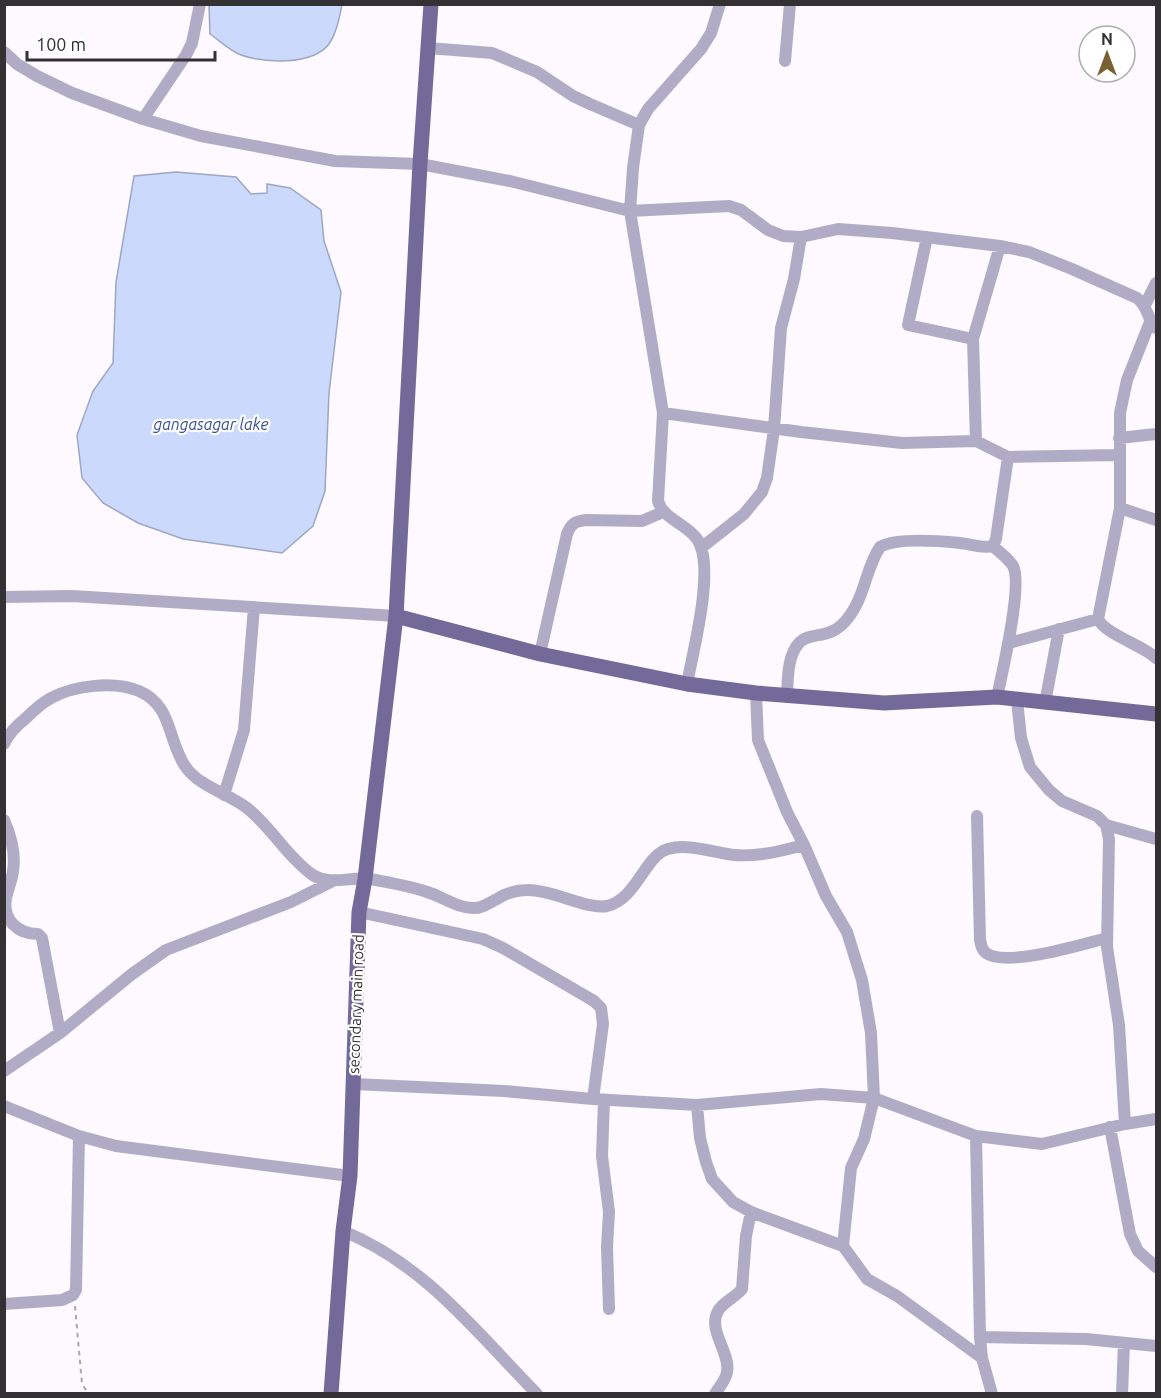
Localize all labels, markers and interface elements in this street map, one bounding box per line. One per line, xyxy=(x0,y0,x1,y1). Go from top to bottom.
scale bar xyxy=(27,24,214,62)
north arrow xyxy=(1077,24,1137,84)
text: N xyxy=(1101,30,1113,48)
text: 100 m xyxy=(36,34,86,54)
water label: gangasagar lake xyxy=(153,415,268,433)
street label: secondary main road xyxy=(345,934,367,1074)

